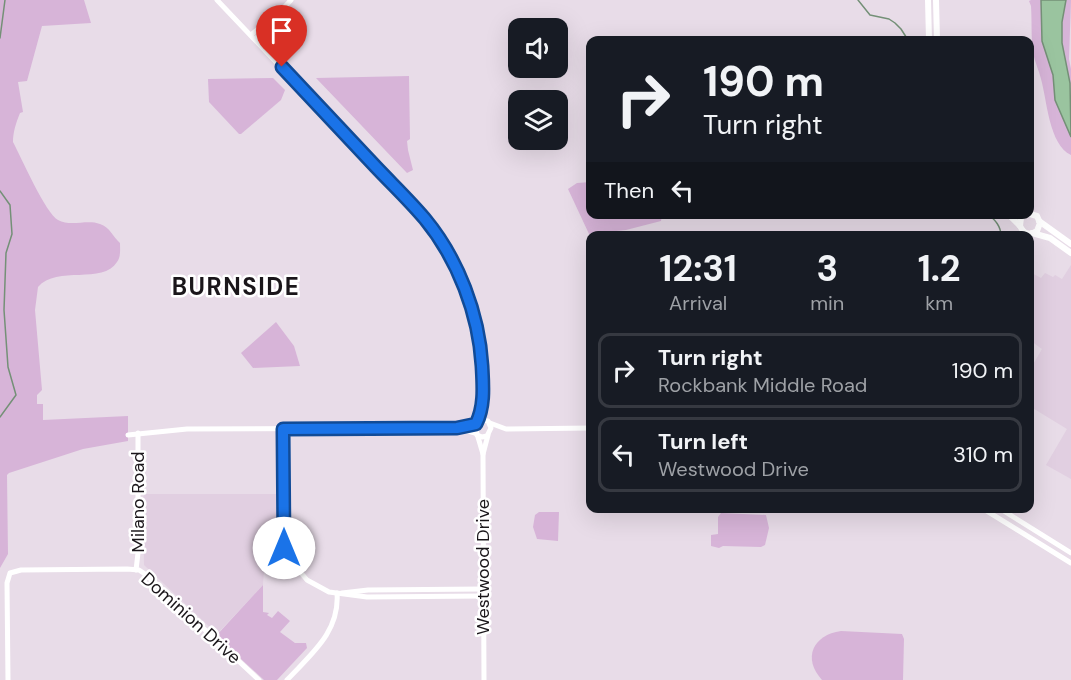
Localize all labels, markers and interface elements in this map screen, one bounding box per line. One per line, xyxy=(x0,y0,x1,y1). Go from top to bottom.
pin xyxy=(256,5,307,67)
icon: arrive xyxy=(265,14,298,47)
map controls xyxy=(508,18,568,150)
button: sound xyxy=(508,18,568,78)
text: 190 m xyxy=(703,54,824,109)
icon: right xyxy=(604,60,682,138)
button: layers xyxy=(508,90,568,150)
text: Turn right xyxy=(703,107,823,142)
icon: left xyxy=(666,174,699,207)
text: Then xyxy=(604,176,654,205)
text: 12:31 xyxy=(659,245,737,292)
text: 3 xyxy=(816,245,838,292)
text: 1.2 xyxy=(918,245,961,292)
district label: BURNSIDE xyxy=(172,271,300,302)
text: Arrival xyxy=(669,290,727,316)
text: min xyxy=(810,290,844,316)
text: km xyxy=(925,290,953,316)
text: Turn right xyxy=(658,343,763,372)
icon: right xyxy=(607,354,640,387)
text: 190 m xyxy=(952,356,1013,385)
text: Rockbank Middle Road xyxy=(658,372,867,398)
text: Turn left xyxy=(658,427,748,456)
icon: left xyxy=(607,438,640,471)
text: 310 m xyxy=(953,440,1013,469)
street label: Milano Road xyxy=(126,452,150,552)
text: Westwood Drive xyxy=(658,456,809,482)
street label: Westwood Drive xyxy=(471,499,495,635)
position arrow xyxy=(252,516,316,580)
street label: Dominion Drive xyxy=(136,567,246,669)

